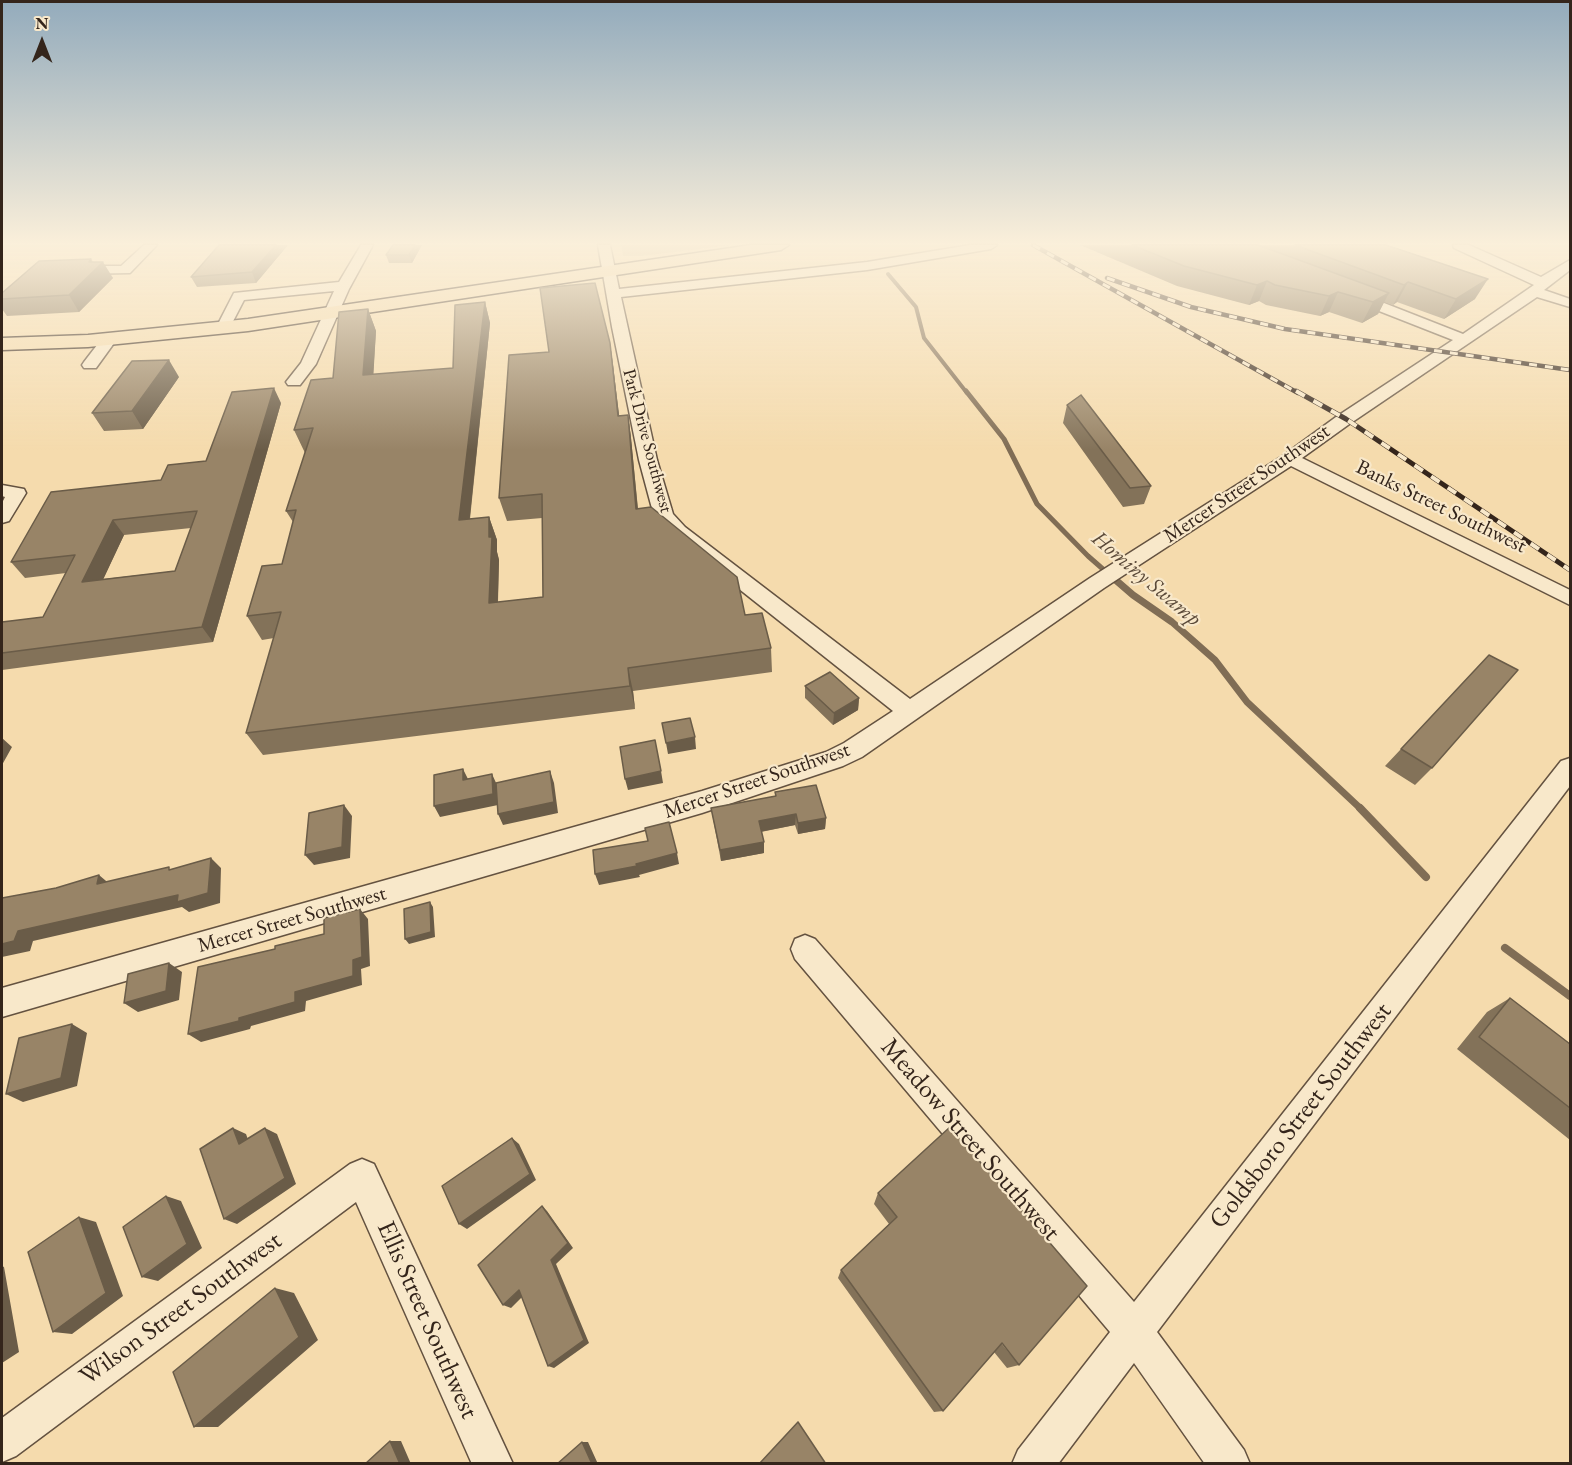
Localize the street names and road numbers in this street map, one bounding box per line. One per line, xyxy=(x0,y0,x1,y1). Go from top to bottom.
street label: Park Drive Southwest xyxy=(617,367,677,515)
street label: Mercer Street Southwest xyxy=(1159,419,1335,549)
street label: Banks Street Southwest xyxy=(1352,455,1530,559)
street label: Mercer Street Southwest xyxy=(661,737,853,825)
street label: Mercer Street Southwest xyxy=(195,881,389,959)
street label: Goldsboro Street Southwest xyxy=(1203,997,1399,1235)
street label: Meadow Street Southwest xyxy=(874,1032,1066,1248)
street label: Ellis Street Southwest xyxy=(369,1216,485,1424)
street label: Wilson Street Southwest xyxy=(74,1225,288,1393)

